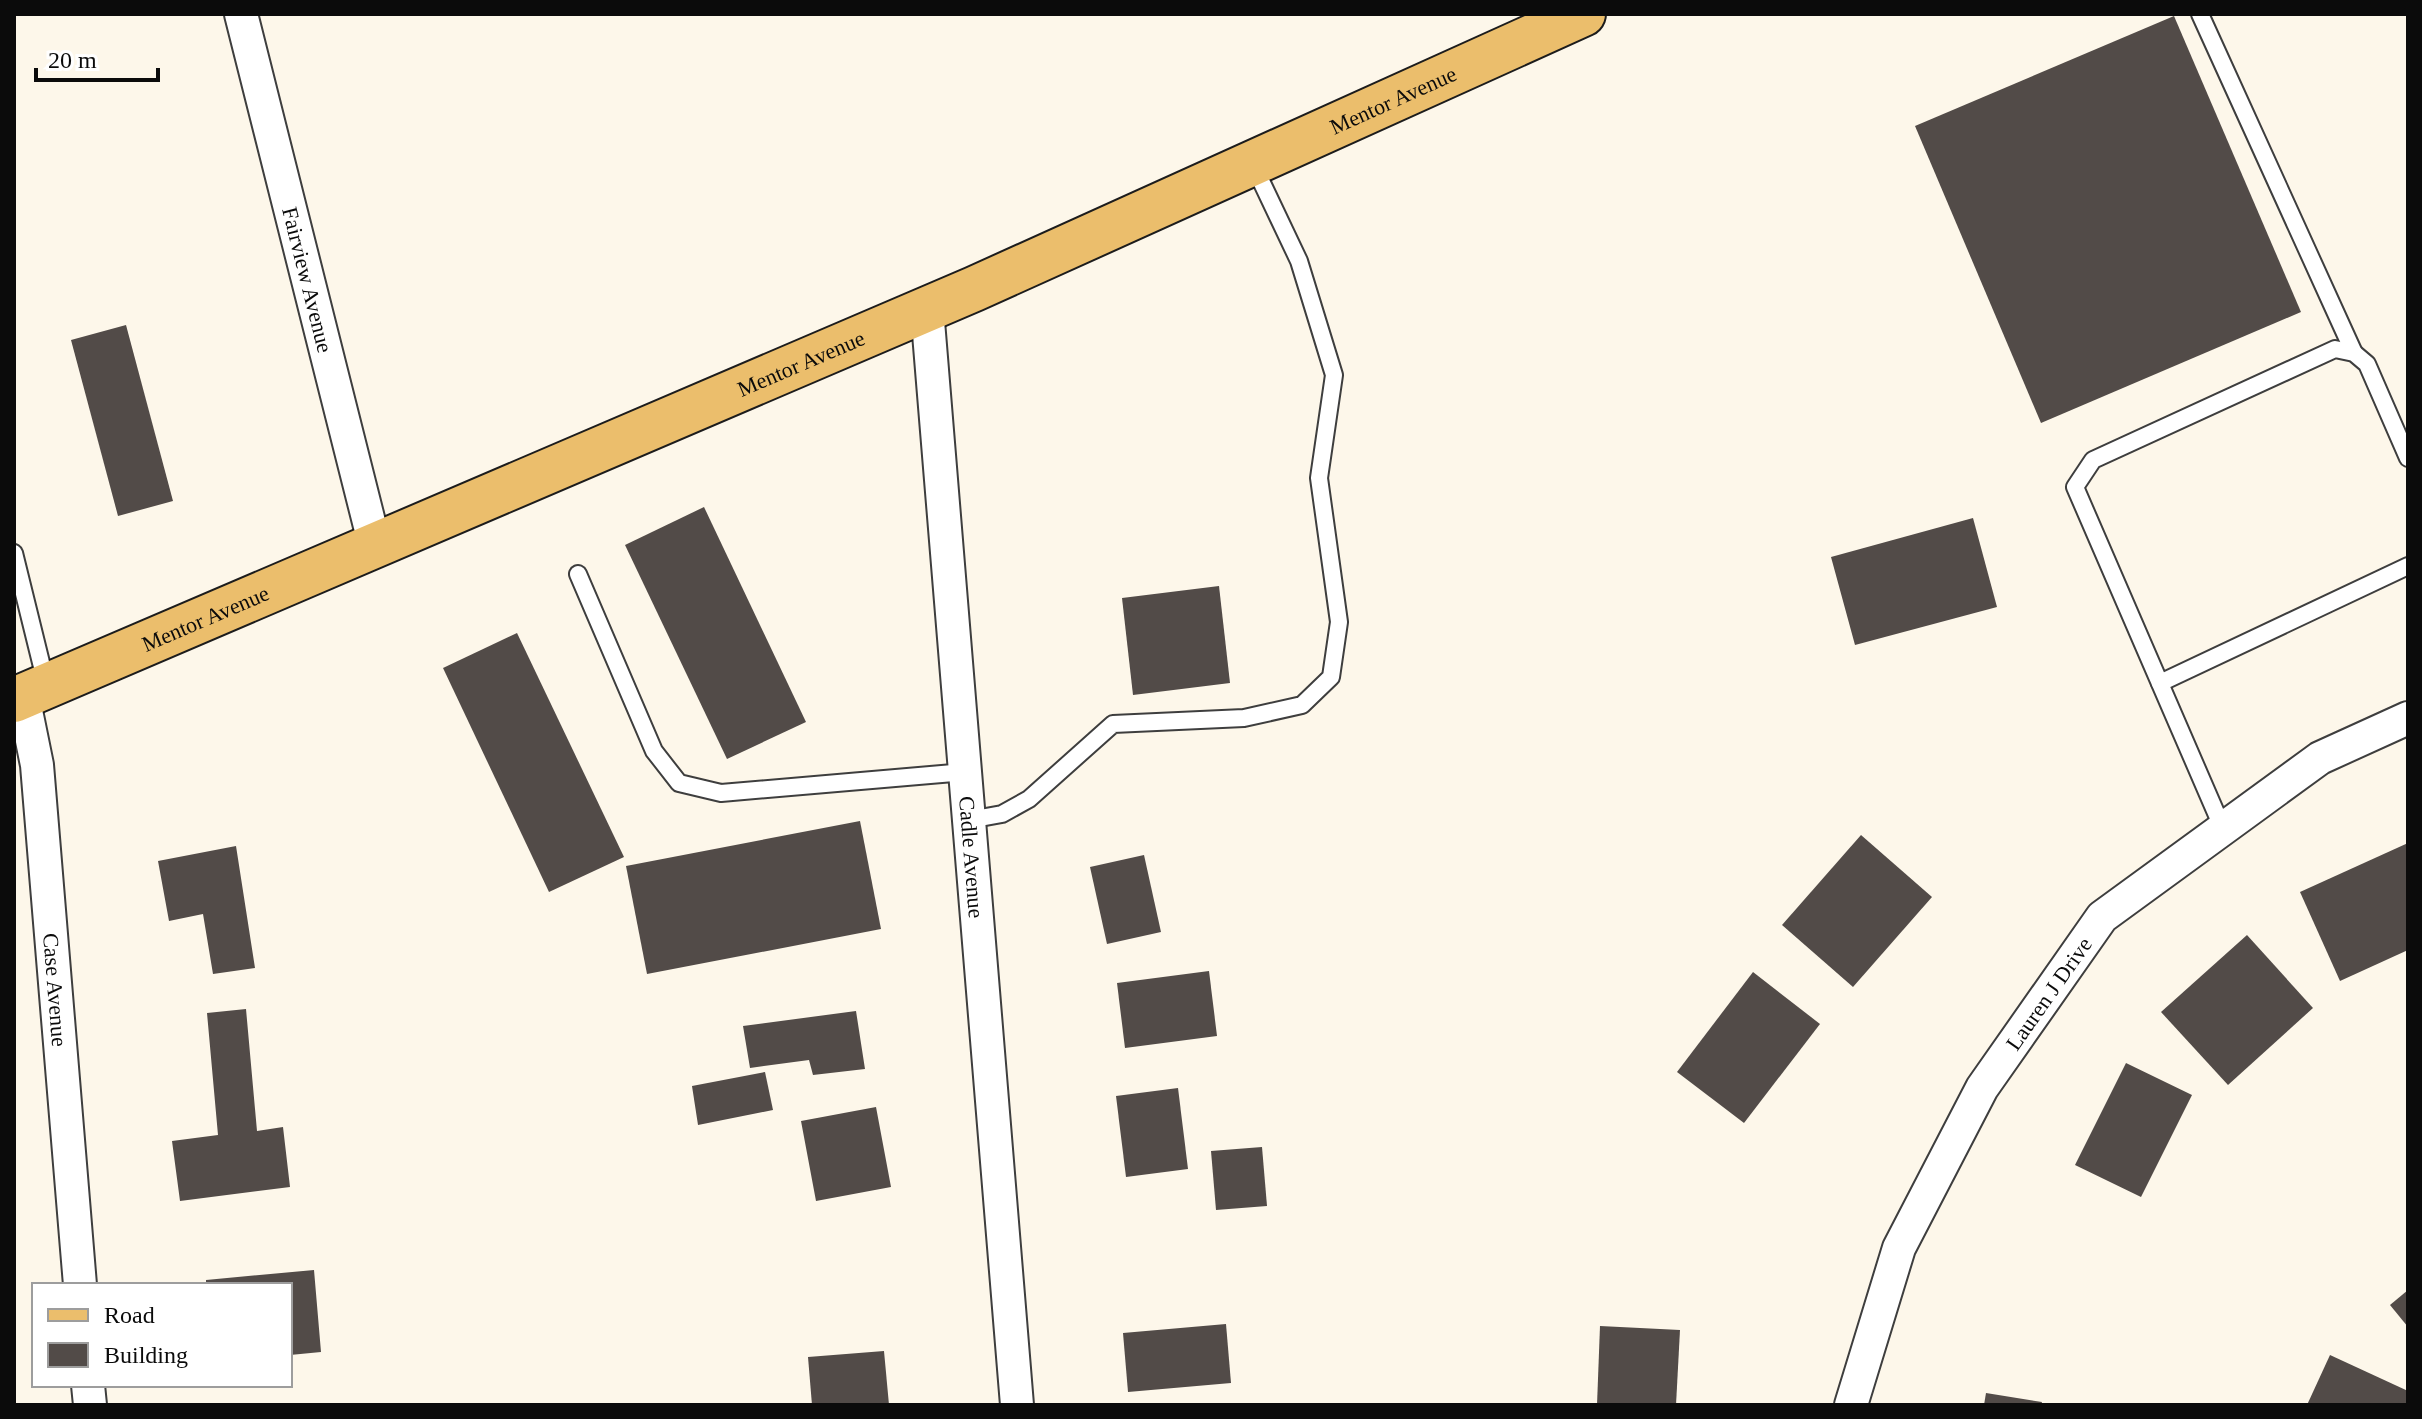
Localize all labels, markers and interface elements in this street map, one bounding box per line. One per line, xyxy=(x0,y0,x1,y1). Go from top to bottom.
scale bar xyxy=(36,32,158,82)
text: 20 m xyxy=(48,47,97,73)
street label: Mentor Avenue xyxy=(1326,61,1460,140)
street label: Fairview Avenue xyxy=(277,204,338,355)
street label: Mentor Avenue xyxy=(734,325,868,402)
street label: Mentor Avenue xyxy=(138,580,273,657)
street label: Cadle Avenue xyxy=(954,795,989,919)
street label: Case Avenue xyxy=(38,932,72,1048)
street label: Lauren J Drive xyxy=(2001,932,2097,1055)
legend xyxy=(32,1283,292,1387)
text: Road xyxy=(104,1302,155,1328)
text: Building xyxy=(104,1342,188,1368)

